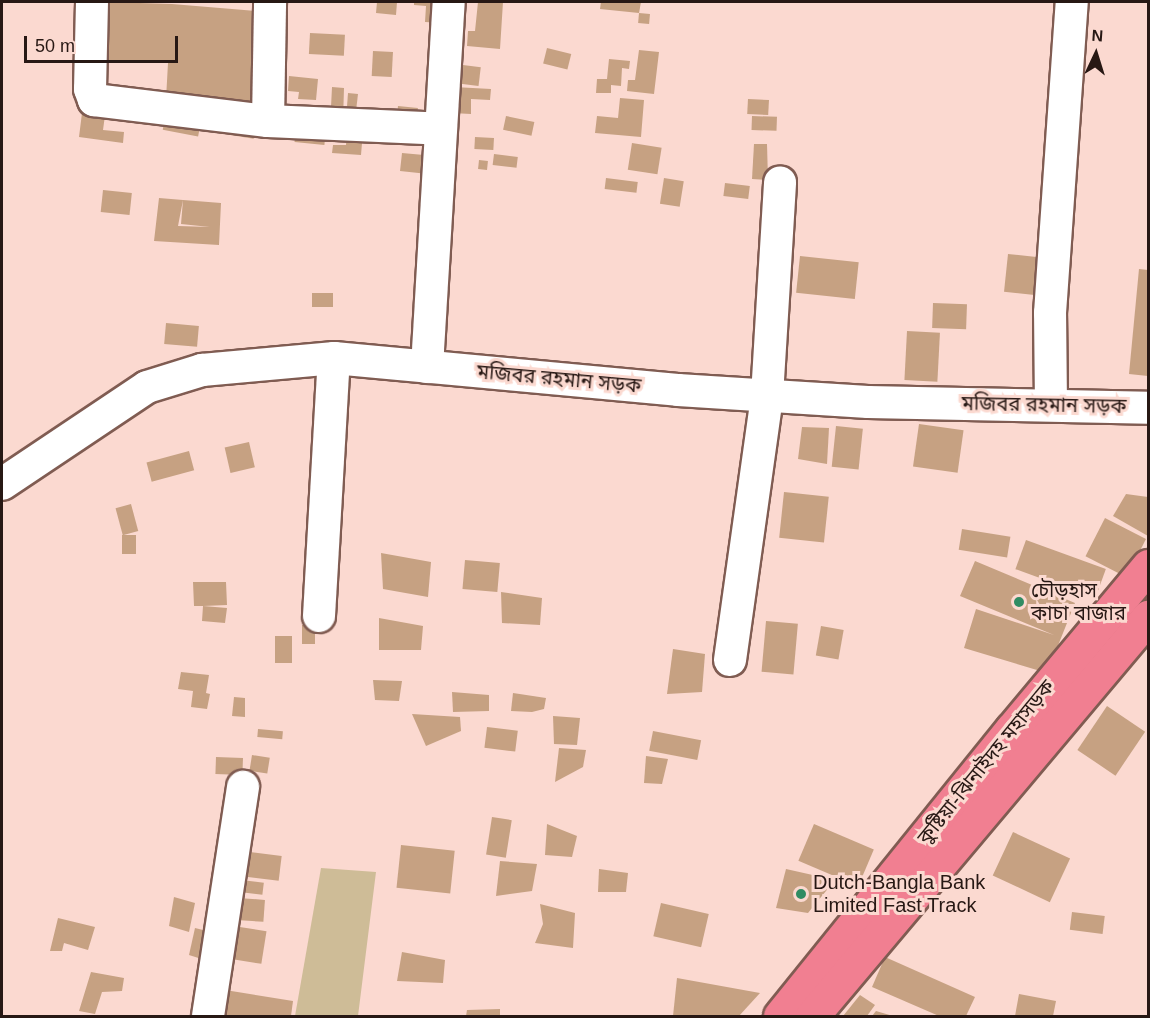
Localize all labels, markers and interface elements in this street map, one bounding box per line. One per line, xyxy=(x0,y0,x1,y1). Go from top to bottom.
scale bar xyxy=(27,24,182,62)
north arrow xyxy=(1066,24,1126,84)
text: N xyxy=(1091,27,1104,44)
text: 50 m xyxy=(35,36,75,56)
street label: মজিবর রহমান সড়ক xyxy=(476,360,642,398)
street label: মজিবর রহমান সড়ক xyxy=(961,392,1127,418)
place label: চৌড়হাস কাচা বাজার xyxy=(1031,578,1126,625)
marker: চৌড়হাস কাচা বাজার xyxy=(1012,595,1026,609)
street label: কুষ্টিয়া-ঝিনাইদহ মহাসড়ক xyxy=(912,675,1060,849)
place label: Dutch-Bangla Bank Limited Fast Track xyxy=(813,870,985,917)
marker: Dutch-Bangla Bank Limited Fast Track xyxy=(794,887,808,901)

